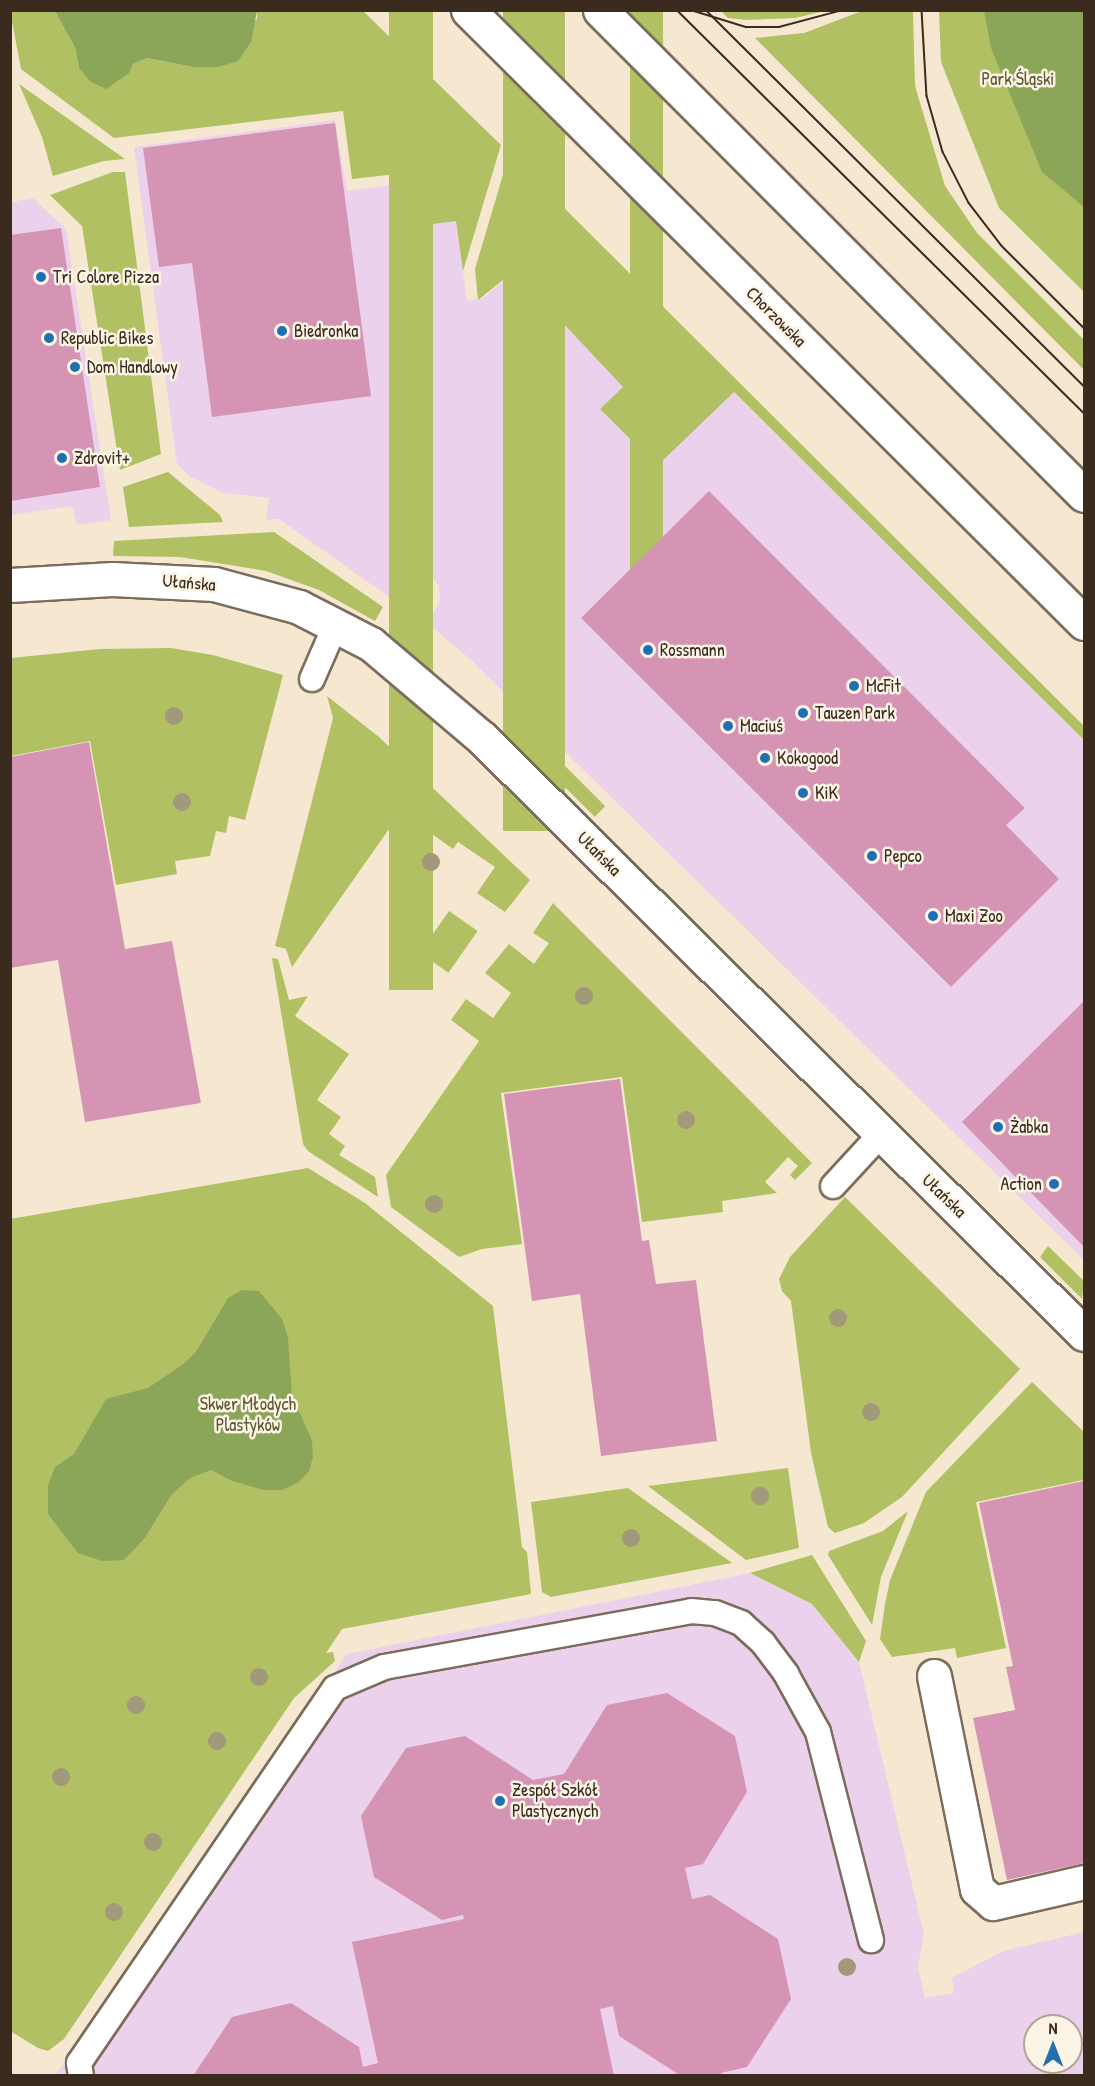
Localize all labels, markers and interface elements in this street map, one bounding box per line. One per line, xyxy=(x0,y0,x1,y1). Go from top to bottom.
park label: Park Śląski xyxy=(982,68,1054,90)
place label: Tri Colore Pizza xyxy=(53,266,159,288)
marker: Tri Colore Pizza xyxy=(34,270,48,284)
street label: Chorzowska xyxy=(741,282,811,352)
place label: Biedronka xyxy=(294,320,358,342)
marker: Biedronka xyxy=(275,324,289,338)
place label: Republic Bikes xyxy=(61,327,153,349)
marker: Republic Bikes xyxy=(42,331,56,345)
place label: Dom Handlowy xyxy=(87,356,178,378)
marker: Dom Handlowy xyxy=(68,360,82,374)
place label: Zdrovit+ xyxy=(74,447,130,469)
marker: Zdrovit+ xyxy=(55,451,69,465)
street label: Ułańska xyxy=(161,570,217,596)
place label: Rossmann xyxy=(660,639,725,661)
marker: Rossmann xyxy=(641,643,655,657)
place label: McFit xyxy=(866,675,901,697)
marker: McFit xyxy=(847,679,861,693)
place label: Tauzen Park xyxy=(815,702,895,724)
marker: Tauzen Park xyxy=(796,706,810,720)
place label: Maciuś xyxy=(740,715,783,737)
marker: Maciuś xyxy=(721,719,735,733)
place label: Kokogood xyxy=(777,747,838,769)
marker: Kokogood xyxy=(758,751,772,765)
place label: KiK xyxy=(815,782,838,804)
marker: KiK xyxy=(796,786,810,800)
street label: Ułańska xyxy=(572,827,626,881)
place label: Pepco xyxy=(884,845,922,867)
marker: Pepco xyxy=(865,849,879,863)
place label: Maxi Zoo xyxy=(945,905,1003,927)
marker: Maxi Zoo xyxy=(926,909,940,923)
place label: Żabka xyxy=(1010,1116,1048,1138)
marker: Żabka xyxy=(991,1120,1005,1134)
street label: Ułańska xyxy=(917,1170,971,1222)
place label: Action xyxy=(1001,1173,1042,1195)
marker: Action xyxy=(1047,1177,1061,1191)
park label: Skwer Młodych Plastyków xyxy=(200,1394,296,1436)
place label: Zespół Szkół Plastycznych xyxy=(512,1780,599,1822)
marker: Zespół Szkół Plastycznych xyxy=(493,1794,507,1808)
north arrow xyxy=(1023,2014,1083,2074)
text: N xyxy=(1049,2017,1057,2039)

